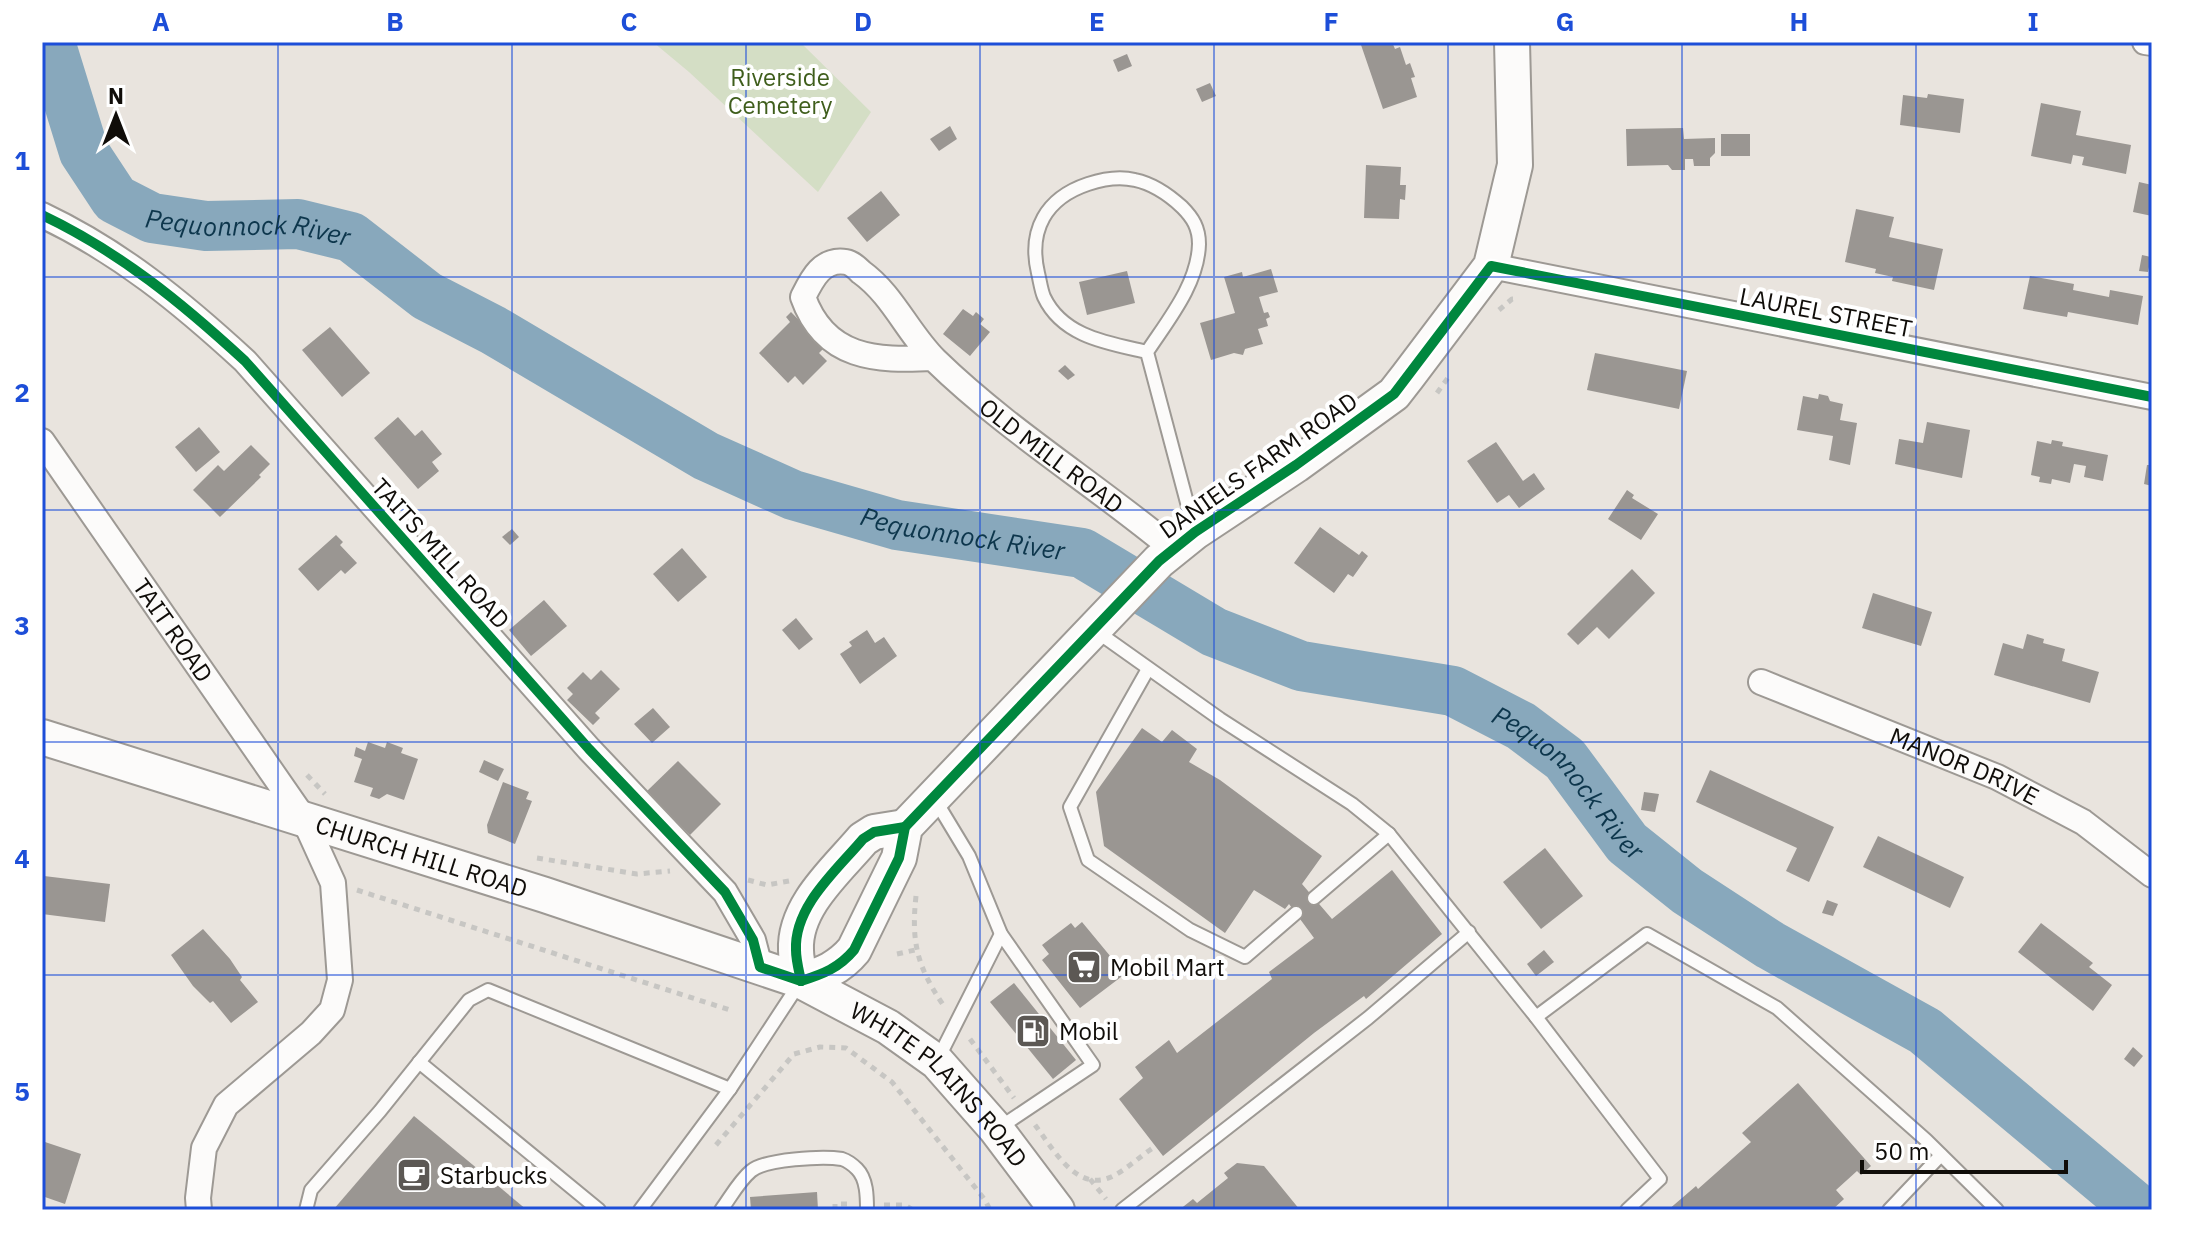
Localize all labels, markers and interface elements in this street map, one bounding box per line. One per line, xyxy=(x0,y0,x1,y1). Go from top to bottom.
text: A xyxy=(152,4,170,38)
text: B xyxy=(386,4,404,38)
text: C xyxy=(621,4,638,38)
text: D xyxy=(854,4,872,38)
text: E xyxy=(1089,4,1105,38)
text: F xyxy=(1323,4,1339,38)
text: G xyxy=(1556,4,1574,38)
text: H xyxy=(1790,4,1808,38)
text: I xyxy=(2027,4,2039,38)
park label: Riverside Cemetery xyxy=(728,61,832,121)
north arrow xyxy=(76,76,156,156)
text: N xyxy=(108,81,124,110)
text: 1 xyxy=(14,143,30,177)
water label: Pequonnock River xyxy=(143,200,356,254)
street label: LAUREL STREET xyxy=(1737,280,1915,344)
text: 2 xyxy=(14,375,30,409)
street label: DANIELS FARM ROAD xyxy=(1153,385,1363,545)
street label: OLD MILL ROAD xyxy=(973,391,1130,520)
street label: TAITS MILL ROAD xyxy=(365,471,517,635)
water label: Pequonnock River xyxy=(857,498,1069,567)
street label: TAIT ROAD xyxy=(126,572,220,688)
text: 3 xyxy=(14,608,30,642)
water label: Pequonnock River xyxy=(1487,697,1652,868)
street label: MANOR DRIVE xyxy=(1885,720,2045,812)
street label: CHURCH HILL ROAD xyxy=(312,808,532,905)
text: 4 xyxy=(14,841,30,875)
supermarket icon: Mobil Mart xyxy=(1065,948,1103,986)
place label: Mobil Mart xyxy=(1110,951,1225,983)
street label: WHITE PLAINS ROAD xyxy=(845,994,1035,1173)
fuel station icon: Mobil xyxy=(1014,1012,1052,1050)
place label: Mobil xyxy=(1059,1015,1118,1047)
text: 5 xyxy=(14,1074,30,1108)
scale bar xyxy=(1862,1124,2066,1174)
text: 50 m xyxy=(1874,1135,1929,1167)
cafe icon: Starbucks xyxy=(395,1156,433,1194)
place label: Starbucks xyxy=(440,1159,548,1191)

